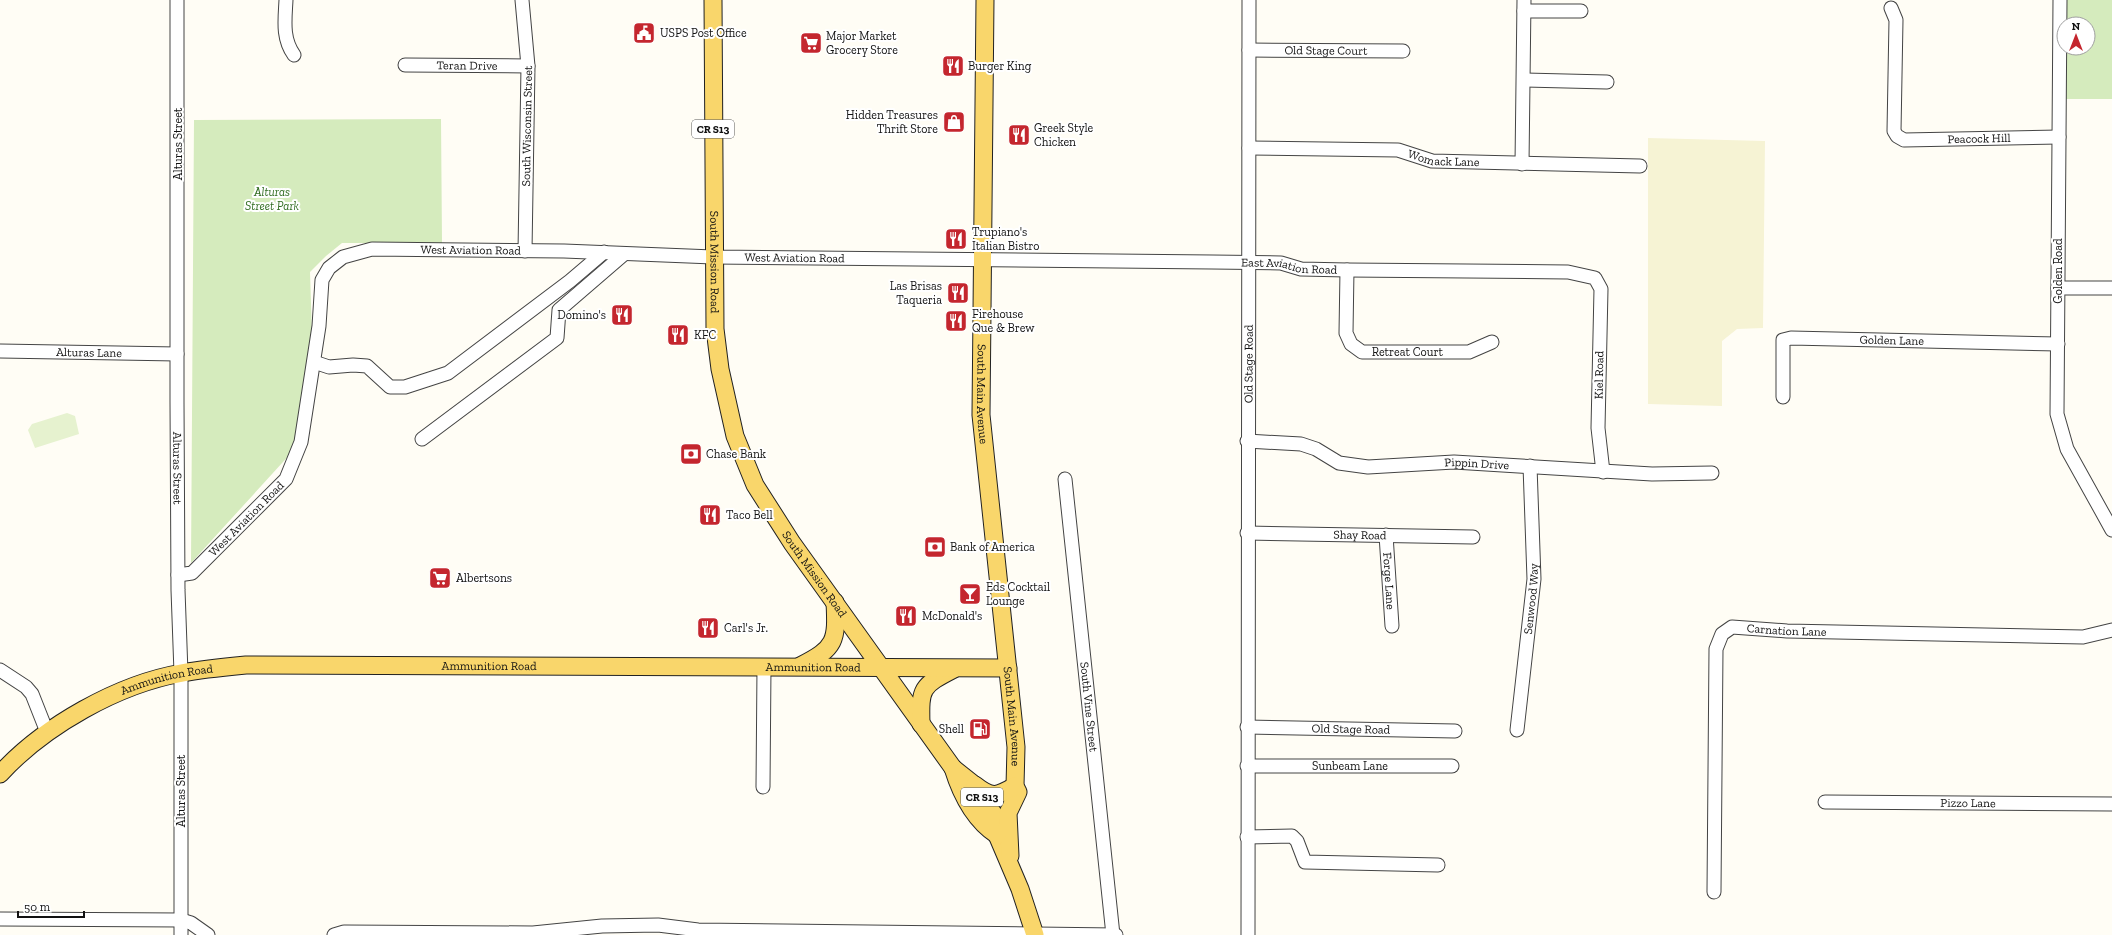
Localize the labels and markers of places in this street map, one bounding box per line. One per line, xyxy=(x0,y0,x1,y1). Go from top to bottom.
public building icon: USPS Post Office xyxy=(631,20,657,46)
place label: USPS Post Office xyxy=(660,26,747,40)
place label: Major Market Grocery Store xyxy=(826,29,898,57)
supermarket icon: Major Market Grocery Store xyxy=(798,30,824,56)
restaurant icon: Burger King xyxy=(940,53,966,79)
place label: Burger King xyxy=(968,59,1032,73)
place label: Hidden Treasures Thrift Store xyxy=(846,108,938,136)
shop icon: Hidden Treasures Thrift Store xyxy=(941,109,967,135)
place label: Greek Style Chicken xyxy=(1034,121,1094,149)
restaurant icon: Greek Style Chicken xyxy=(1006,122,1032,148)
place label: Trupiano's Italian Bistro xyxy=(972,225,1039,253)
restaurant icon: Trupiano's Italian Bistro xyxy=(943,226,969,252)
place label: Las Brisas Taqueria xyxy=(890,279,942,307)
restaurant icon: Las Brisas Taqueria xyxy=(945,280,971,306)
restaurant icon: Domino's xyxy=(609,302,635,328)
place label: Firehouse Que & Brew xyxy=(972,307,1035,335)
place label: Domino's xyxy=(557,308,606,322)
restaurant icon: Firehouse Que & Brew xyxy=(943,308,969,334)
restaurant icon: KFC xyxy=(665,322,691,348)
place label: KFC xyxy=(694,328,716,342)
bank icon: Chase Bank xyxy=(678,441,704,467)
place label: Chase Bank xyxy=(706,447,767,461)
restaurant icon: Taco Bell xyxy=(697,502,723,528)
place label: Taco Bell xyxy=(726,508,773,522)
bank icon: Bank of America xyxy=(922,534,948,560)
place label: Bank of America xyxy=(950,540,1035,554)
supermarket icon: Albertsons xyxy=(427,565,453,591)
place label: Albertsons xyxy=(456,571,512,585)
place label: Eds Cocktail Lounge xyxy=(986,580,1050,608)
bar icon: Eds Cocktail Lounge xyxy=(957,581,983,607)
restaurant icon: McDonald's xyxy=(893,603,919,629)
place label: McDonald's xyxy=(922,609,982,623)
restaurant icon: Carl's Jr. xyxy=(695,615,721,641)
place label: Carl's Jr. xyxy=(724,621,768,635)
fuel station icon: Shell xyxy=(967,716,993,742)
place label: Shell xyxy=(939,722,964,736)

